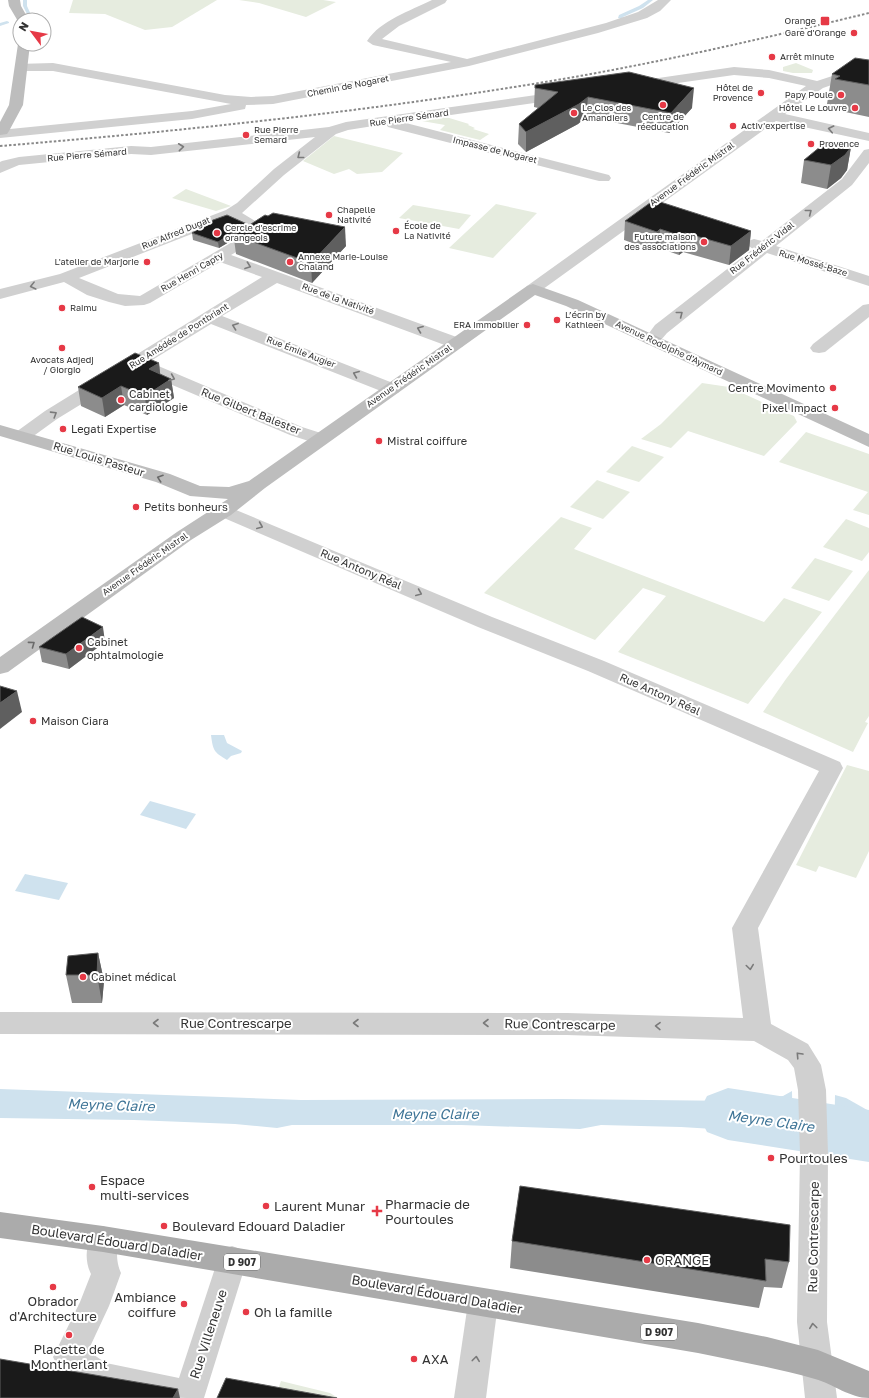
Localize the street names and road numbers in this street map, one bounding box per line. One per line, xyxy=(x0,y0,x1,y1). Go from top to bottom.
street label: Chemin de Nogaret xyxy=(306,72,390,99)
street label: Rue Pierre Sémard xyxy=(369,107,449,129)
street label: Impasse de Nogaret xyxy=(452,134,539,165)
street label: Avenue Frédéric Mistral xyxy=(647,139,736,208)
street label: Rue Pierre Sémard xyxy=(47,146,127,163)
street label: Rue Alfred Dugat xyxy=(140,214,212,251)
street label: Rue Frédéric Vidal xyxy=(727,219,796,276)
street label: Rue Mossé-Baze xyxy=(778,247,849,278)
street label: Rue Henri Capty xyxy=(159,249,225,294)
street label: Rue de la Nativité xyxy=(300,280,376,317)
street label: Rue Amédée de Pontbriant xyxy=(127,300,231,371)
street label: Avenue Rodolphe d'Aymard xyxy=(614,318,725,377)
street label: Rue Émile Augier xyxy=(265,333,338,370)
street label: Avenue Frédéric Mistral xyxy=(364,342,454,409)
street label: Rue Gilbert Balester xyxy=(199,385,304,437)
street label: Rue Louis Pasteur xyxy=(52,438,147,479)
street label: Avenue Frédéric Mistral xyxy=(100,530,190,597)
street label: Rue Antony Réal xyxy=(319,546,404,592)
street label: Rue Antony Réal xyxy=(618,670,703,717)
street label: Rue Contrescarpe xyxy=(180,1015,292,1031)
street label: Rue Contrescarpe xyxy=(504,1015,616,1033)
street label: Rue Contrescarpe xyxy=(804,1181,822,1293)
street label: Boulevard Édouard Daladier xyxy=(30,1221,204,1263)
road number: D 907 xyxy=(224,1254,260,1270)
street label: Boulevard Édouard Daladier xyxy=(350,1271,524,1317)
street label: Rue Villeneuve xyxy=(186,1287,230,1381)
road number: D 907 xyxy=(641,1324,677,1340)

